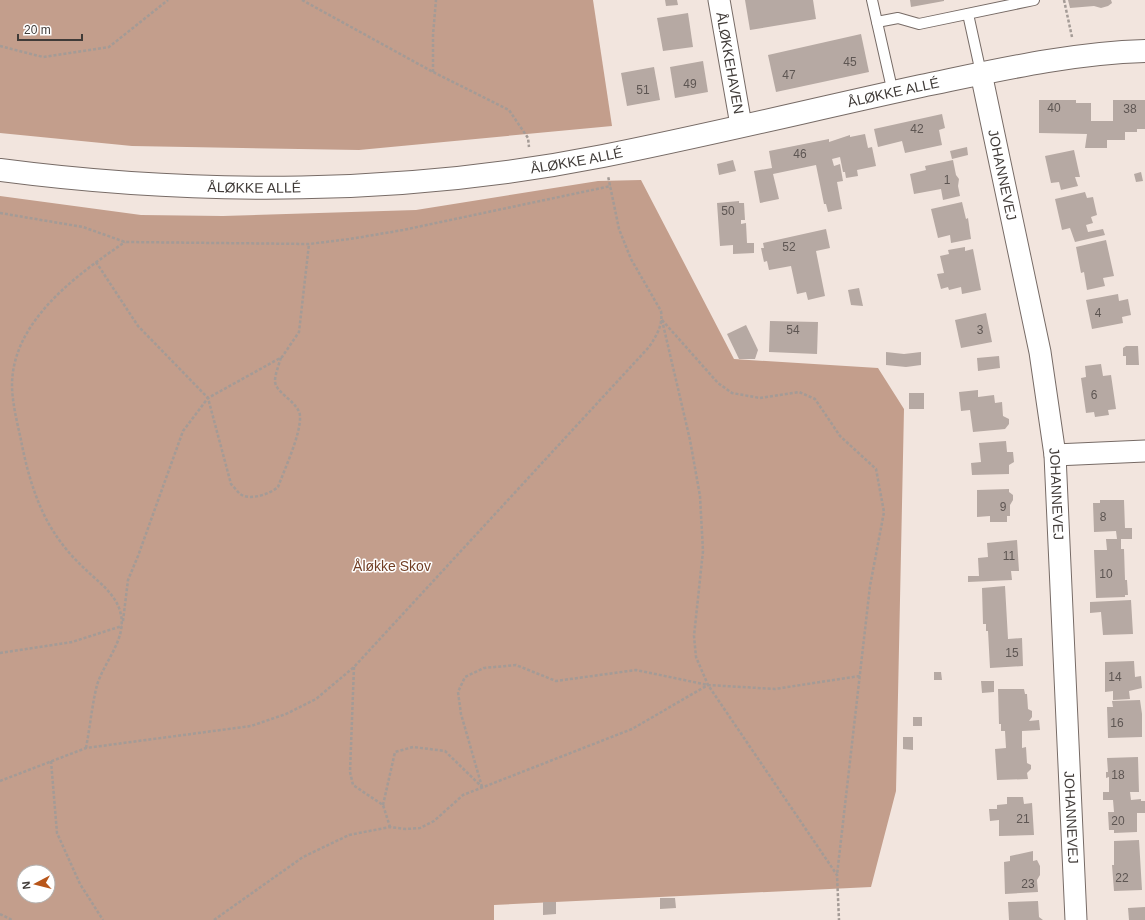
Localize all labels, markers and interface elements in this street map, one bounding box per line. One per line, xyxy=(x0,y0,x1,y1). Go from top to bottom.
street label: ÅLØKKEHAVEN xyxy=(713,11,747,115)
scale bar xyxy=(18,16,82,42)
text: 20 m xyxy=(24,23,51,37)
house number: 45 xyxy=(843,55,857,69)
house number: 47 xyxy=(782,68,796,82)
street label: ÅLØKKE ALLÉ xyxy=(846,74,940,110)
house number: 49 xyxy=(683,77,697,91)
house number: 51 xyxy=(636,83,650,97)
house number: 40 xyxy=(1047,101,1061,115)
house number: 38 xyxy=(1123,102,1137,116)
house number: 42 xyxy=(910,122,924,136)
street label: JOHANNEVEJ xyxy=(985,128,1020,222)
street label: ÅLØKKE ALLÉ xyxy=(529,144,624,176)
house number: 46 xyxy=(793,147,807,161)
house number: 1 xyxy=(944,173,951,187)
street label: ÅLØKKE ALLÉ xyxy=(207,179,301,196)
house number: 50 xyxy=(721,204,735,218)
house number: 52 xyxy=(782,240,796,254)
house number: 4 xyxy=(1095,306,1102,320)
house number: 54 xyxy=(786,323,800,337)
house number: 3 xyxy=(977,323,984,337)
house number: 6 xyxy=(1091,388,1098,402)
street label: JOHANNEVEJ xyxy=(1046,446,1067,540)
house number: 9 xyxy=(1000,500,1007,514)
house number: 8 xyxy=(1100,510,1107,524)
house number: 11 xyxy=(1003,549,1016,563)
park label: Åløkke Skov xyxy=(353,558,431,574)
house number: 10 xyxy=(1099,567,1113,581)
house number: 15 xyxy=(1005,646,1019,660)
house number: 14 xyxy=(1108,670,1122,684)
house number: 16 xyxy=(1110,716,1124,730)
house number: 18 xyxy=(1111,768,1125,782)
street label: JOHANNEVEJ xyxy=(1061,771,1081,864)
house number: 21 xyxy=(1016,812,1030,826)
house number: 20 xyxy=(1111,814,1125,828)
north arrow xyxy=(16,864,56,904)
house number: 22 xyxy=(1115,871,1129,885)
house number: 23 xyxy=(1021,877,1035,891)
text: N xyxy=(20,880,33,890)

